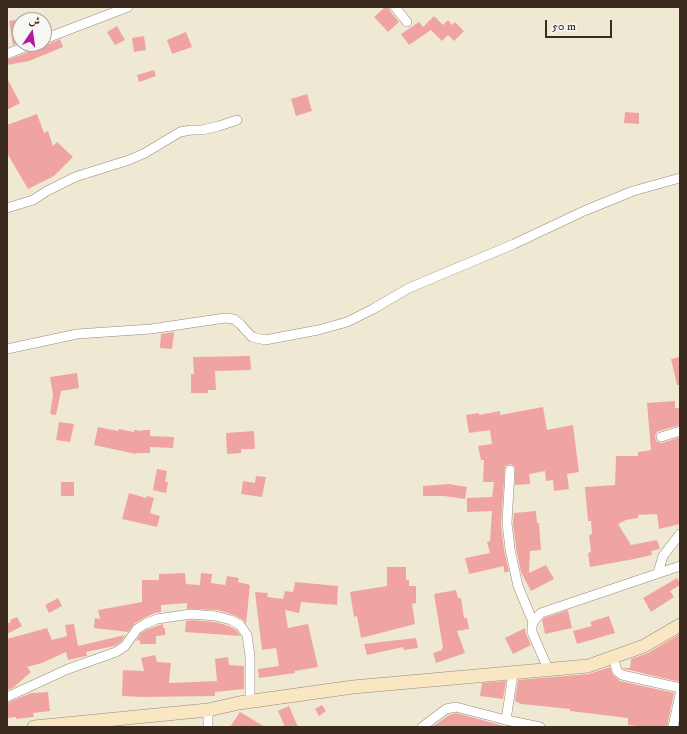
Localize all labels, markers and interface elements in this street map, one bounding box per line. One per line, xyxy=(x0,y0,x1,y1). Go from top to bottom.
north arrow xyxy=(12,12,52,52)
scale bar xyxy=(547,12,614,38)
text: ش xyxy=(28,13,41,29)
text: 50 m xyxy=(552,19,576,34)

